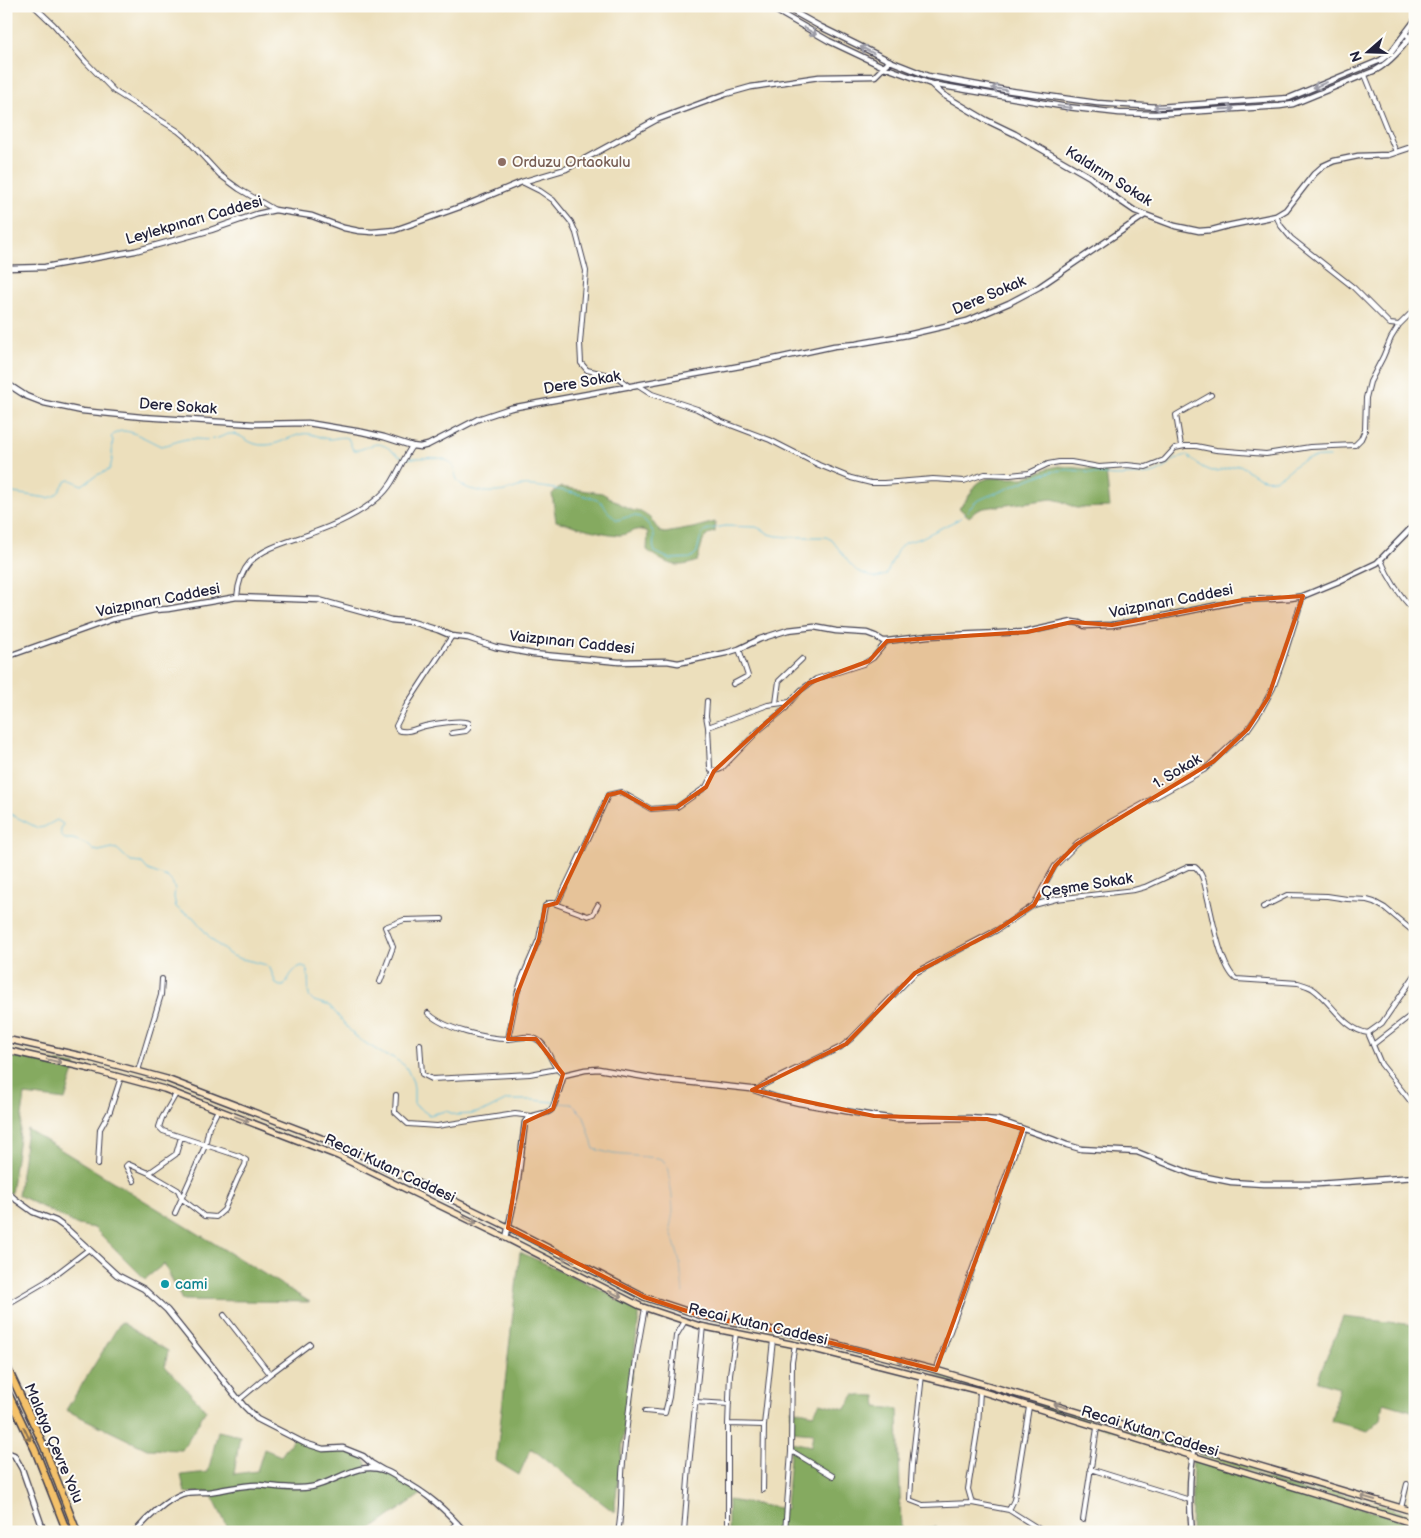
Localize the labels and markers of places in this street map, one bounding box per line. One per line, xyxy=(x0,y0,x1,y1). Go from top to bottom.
place label: Orduzu Ortaokulu xyxy=(512,153,631,172)
marker: Orduzu Ortaokulu xyxy=(496,156,508,168)
place label: cami xyxy=(175,1275,207,1294)
marker: cami xyxy=(159,1278,171,1290)

